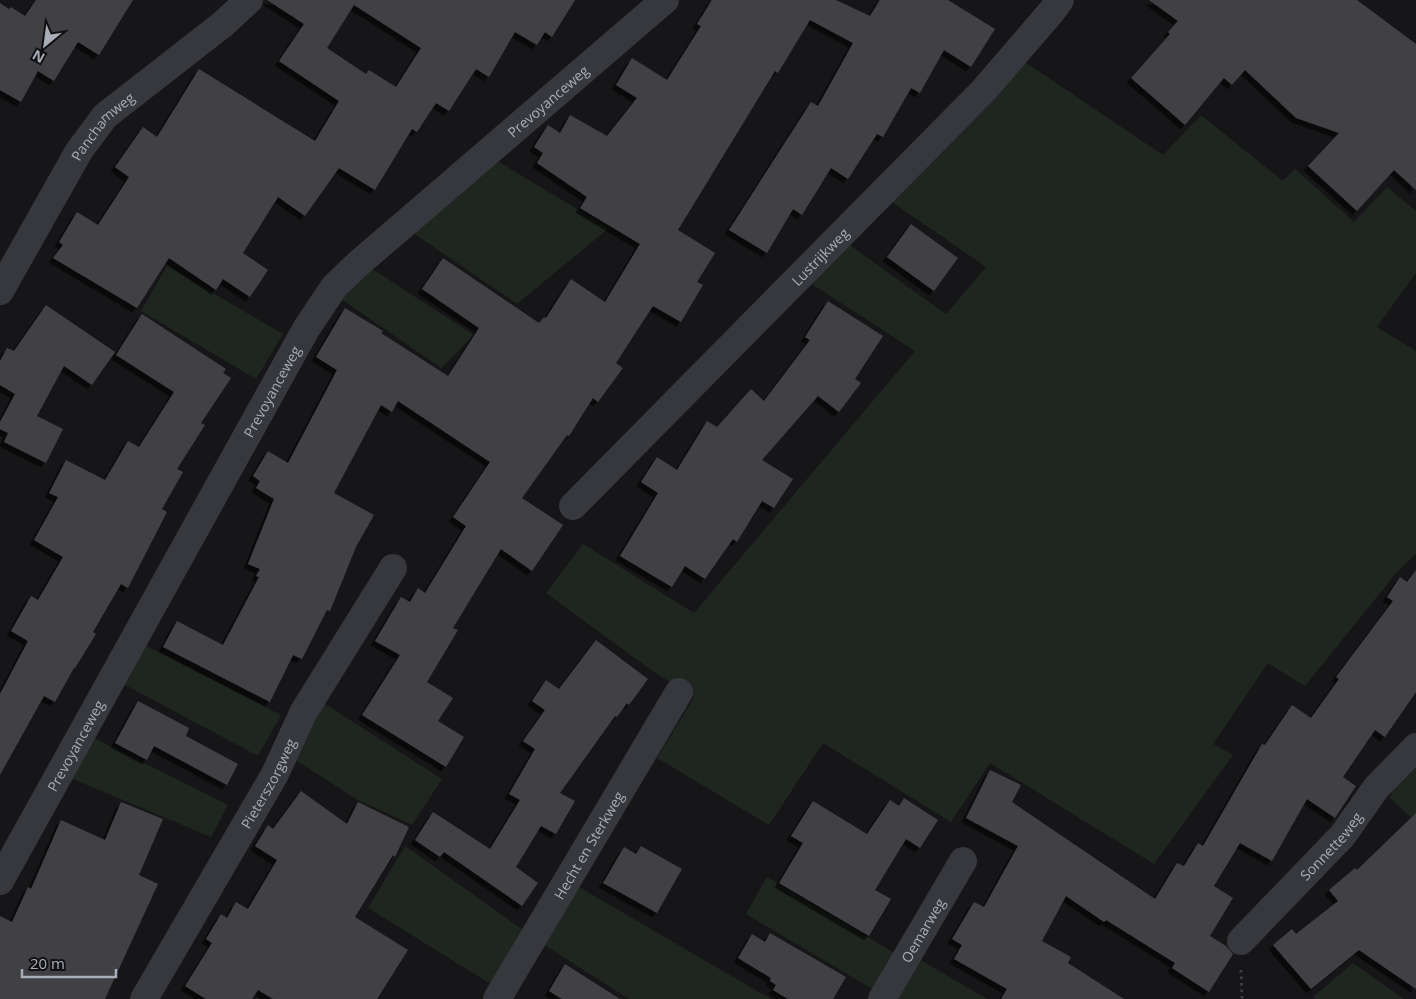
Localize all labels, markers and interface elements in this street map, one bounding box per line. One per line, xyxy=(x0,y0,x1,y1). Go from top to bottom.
north arrow xyxy=(20,20,70,70)
text: N xyxy=(29,46,48,68)
street label: Prevoyanceweg xyxy=(503,60,593,141)
street label: Panchamweg xyxy=(66,87,138,164)
street label: Lustrijkweg xyxy=(787,223,853,289)
street label: Prevoyanceweg xyxy=(239,342,305,440)
street label: Prevoyanceweg xyxy=(42,696,108,795)
street label: Pieterszorgweg xyxy=(236,735,300,832)
street label: Hecht en Sterkweg xyxy=(549,787,628,902)
street label: Sonnetteweg xyxy=(1295,807,1366,884)
street label: Oemarweg xyxy=(896,894,949,966)
scale bar xyxy=(22,946,116,978)
text: 20 m xyxy=(30,953,65,973)

